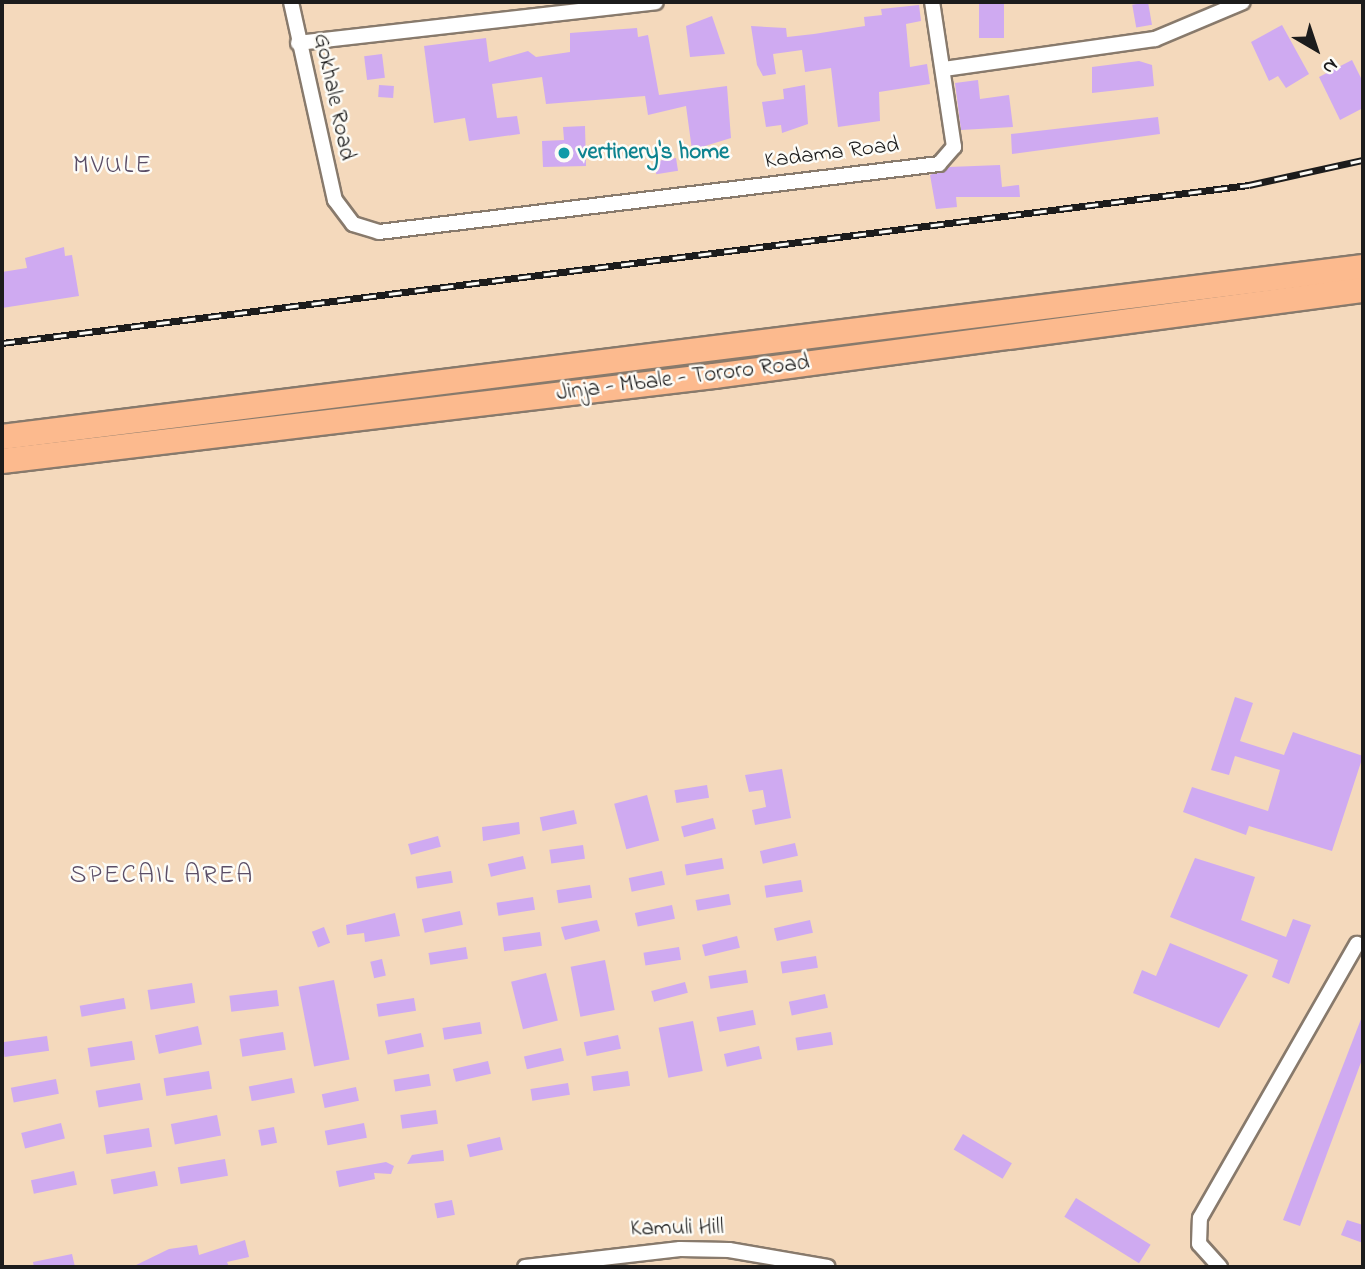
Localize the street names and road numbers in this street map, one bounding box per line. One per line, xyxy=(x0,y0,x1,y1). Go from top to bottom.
street label: Gokhale Road xyxy=(306,31,360,163)
street label: Kadama Road xyxy=(763,132,901,176)
street label: Jinja - Mbale - Tororo Road xyxy=(555,350,811,408)
street label: Kamuli Hill xyxy=(630,1214,724,1244)

